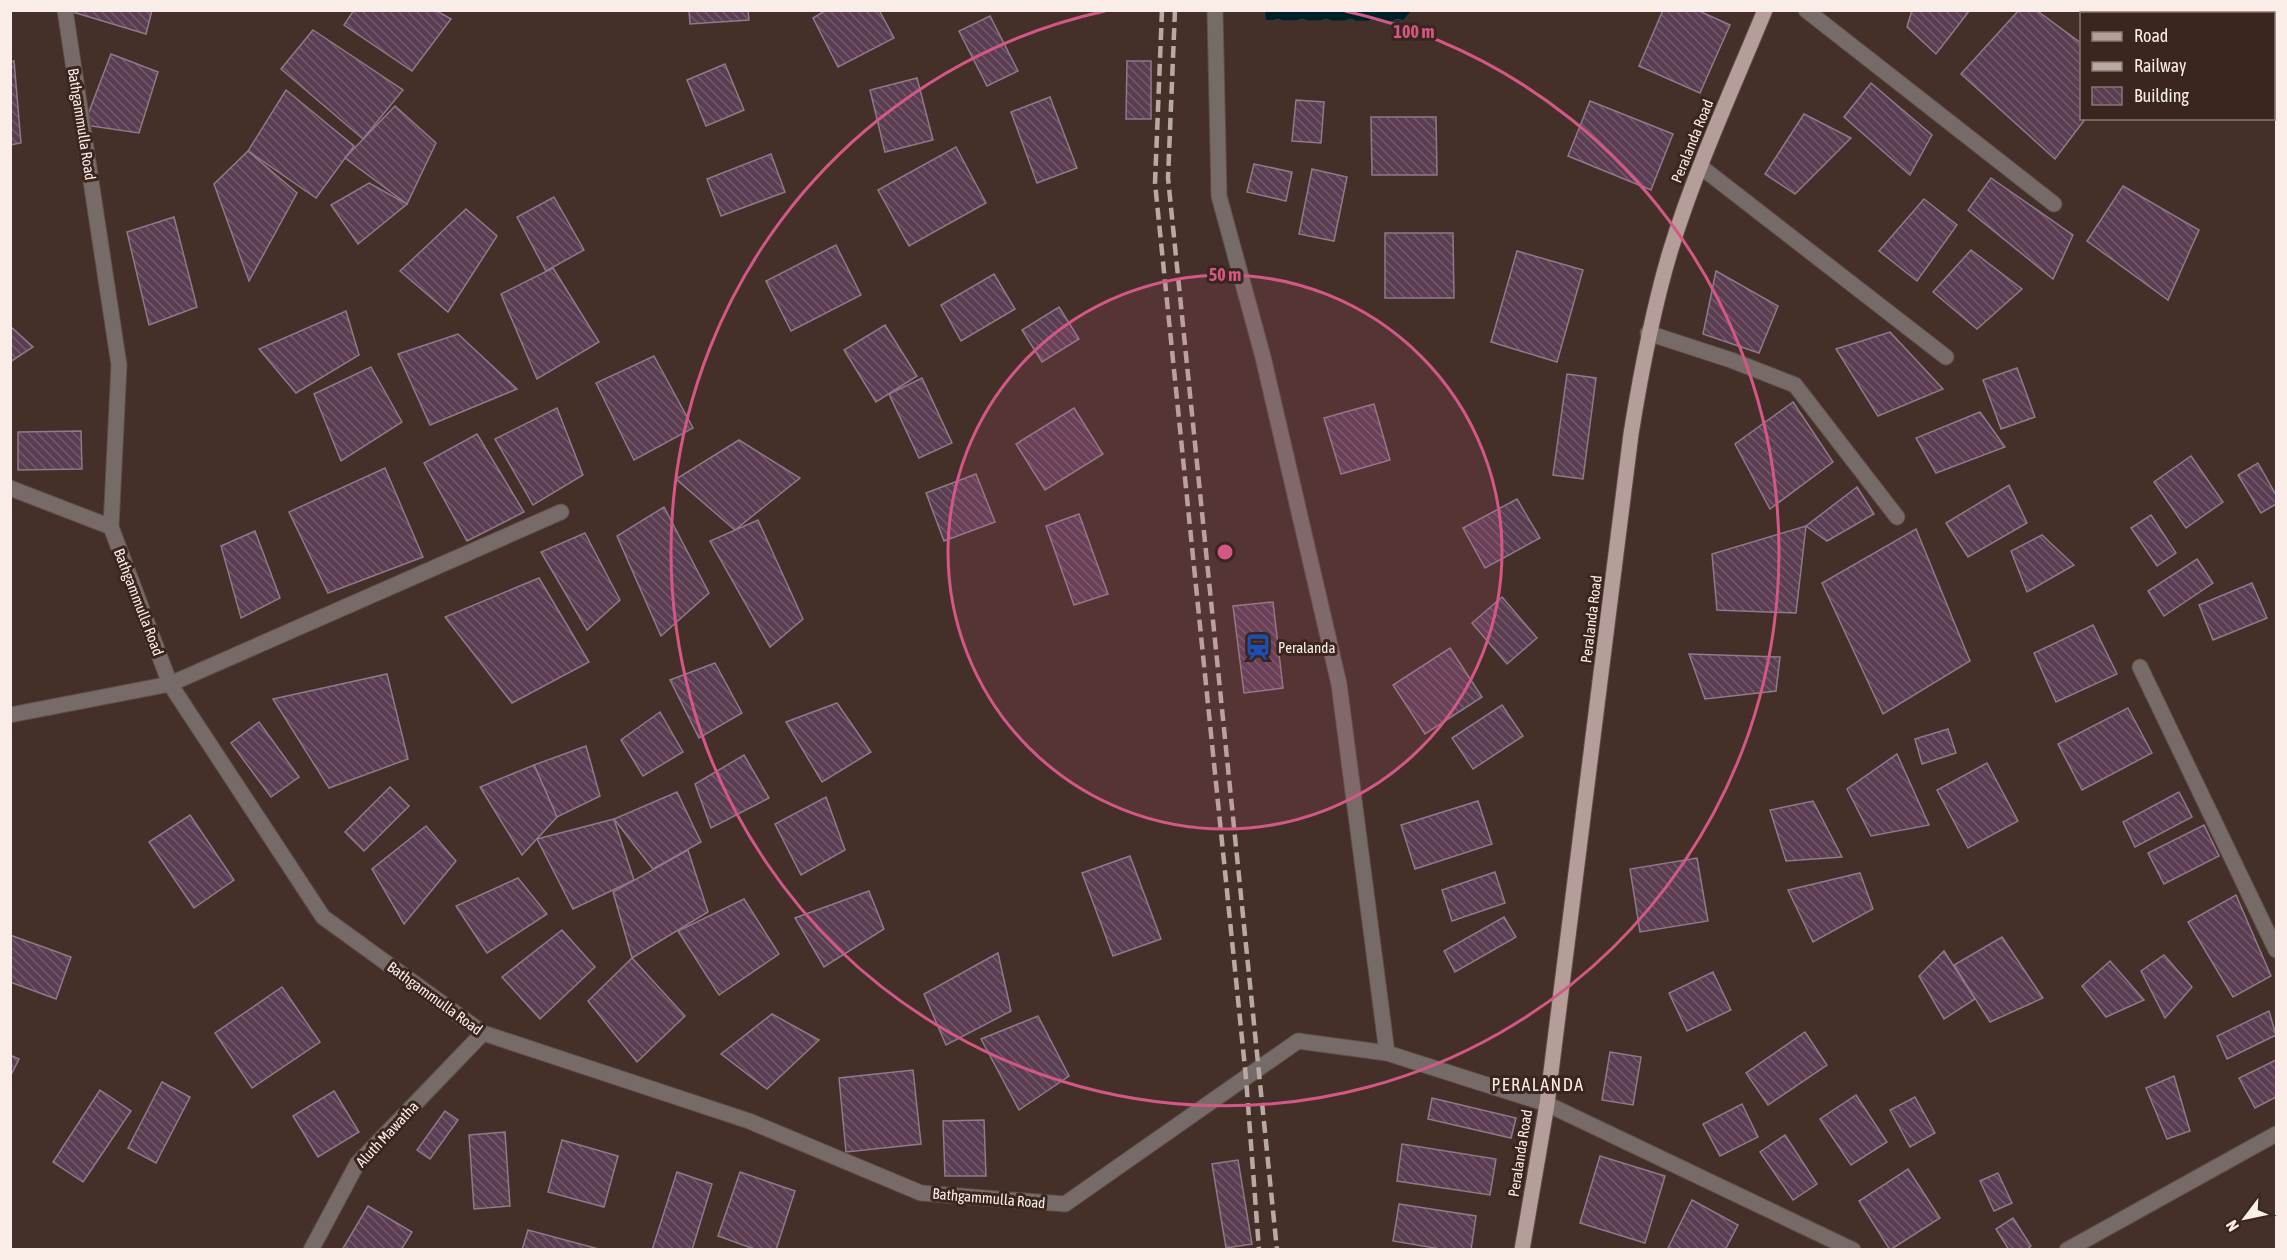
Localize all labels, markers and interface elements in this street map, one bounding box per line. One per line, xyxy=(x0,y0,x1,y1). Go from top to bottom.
legend xyxy=(2080,12,2275,120)
text: 100 m xyxy=(1394,21,1434,42)
text: Road xyxy=(2134,25,2168,46)
text: Railway xyxy=(2134,55,2186,76)
street label: Bathgammulla Road xyxy=(65,67,99,181)
text: Building xyxy=(2134,85,2189,106)
street label: Peralanda Road xyxy=(1668,97,1716,185)
text: 50 m xyxy=(1209,264,1241,285)
centre of rings xyxy=(1215,542,1235,562)
street label: Bathgammulla Road xyxy=(111,546,167,658)
street label: Peralanda Road xyxy=(1577,574,1605,664)
station icon: Peralanda xyxy=(1243,632,1273,662)
place label: Peralanda xyxy=(1278,639,1335,656)
street label: Bathgammulla Road xyxy=(384,958,486,1038)
district label: PERALANDA xyxy=(1491,1074,1585,1095)
street label: Aluth Mawatha xyxy=(352,1098,422,1170)
street label: Peralanda Road xyxy=(1505,1108,1535,1198)
street label: Bathgammulla Road xyxy=(932,1185,1046,1211)
north arrow xyxy=(2215,1188,2275,1248)
text: N xyxy=(2222,1217,2242,1235)

